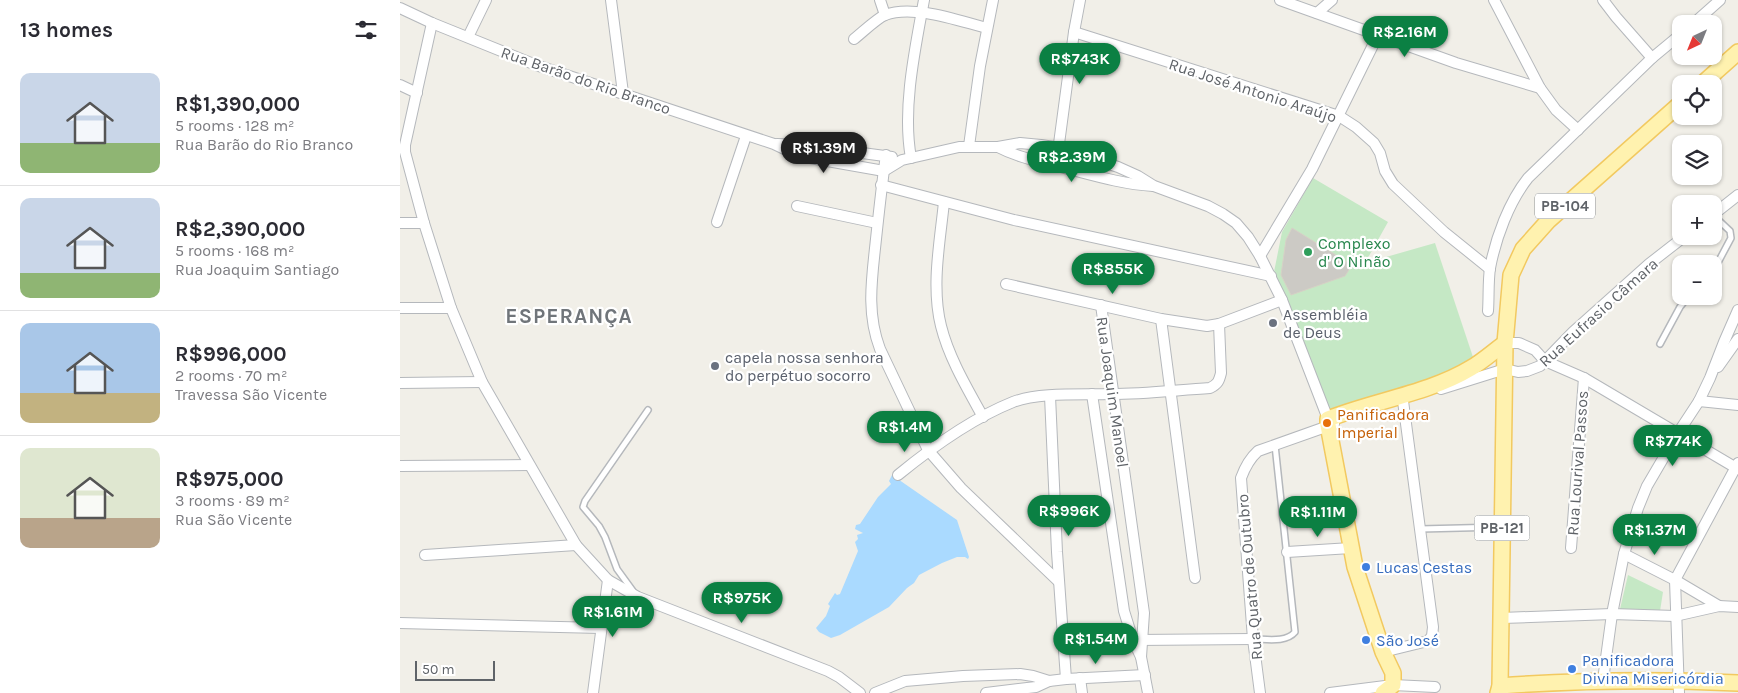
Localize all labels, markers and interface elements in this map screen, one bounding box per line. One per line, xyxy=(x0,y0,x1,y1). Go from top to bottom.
pin: R$2.16M xyxy=(1359,15,1451,58)
north arrow xyxy=(1672,15,1722,65)
map controls xyxy=(1672,15,1722,305)
icon: filters xyxy=(352,16,380,44)
text: 13 homes xyxy=(20,18,113,42)
text: R$2.16M xyxy=(1373,22,1437,41)
street label: Rua Barão do Rio Branco xyxy=(498,42,673,118)
pin: R$743K xyxy=(1039,42,1121,85)
text: R$743K xyxy=(1050,49,1110,68)
street label: Rua José Antonio Araújo xyxy=(1166,54,1339,127)
button: locate xyxy=(1672,75,1722,125)
text: R$1,390,000 xyxy=(175,92,300,116)
icon: home xyxy=(60,93,120,153)
text: 5 rooms · 128 m² xyxy=(175,116,295,135)
pin: R$1.39M xyxy=(778,132,870,174)
text: Rua Barão do Rio Branco xyxy=(175,135,353,154)
button: layers xyxy=(1672,135,1722,185)
text: R$1.39M xyxy=(792,138,856,157)
pin: R$2.39M xyxy=(1026,140,1118,183)
text: R$2.39M xyxy=(1038,147,1106,166)
road number: PB-104 xyxy=(1535,194,1595,218)
button: + xyxy=(1672,195,1722,245)
text: R$2,390,000 xyxy=(175,217,305,241)
icon: home xyxy=(60,218,120,278)
place label: Complexo d' O Ninão xyxy=(1318,234,1391,271)
text: 5 rooms · 168 m² xyxy=(175,241,294,260)
marker: Complexo d' O Ninão xyxy=(1302,246,1314,258)
pin: R$855K xyxy=(1072,252,1154,295)
street label: Rua Eufrasio Câmara xyxy=(1535,254,1662,371)
button: − xyxy=(1672,255,1722,305)
text: R$855K xyxy=(1083,259,1143,278)
text: Rua Joaquim Santiago xyxy=(175,260,339,279)
district label: ESPERANÇA xyxy=(505,304,633,328)
place label: Assembléia de Deus xyxy=(1283,305,1368,342)
street label: Rua Joaquim Manoel xyxy=(1093,315,1132,469)
marker: Assembléia de Deus xyxy=(1267,317,1279,329)
text: R$996,000 xyxy=(175,342,287,366)
icon: home xyxy=(60,343,120,403)
place label: capela nossa senhora do perpétuo socorro xyxy=(725,348,884,385)
marker: capela nossa senhora do perpétuo socorro xyxy=(709,360,721,372)
text: 2 rooms · 70 m² xyxy=(175,366,287,385)
text: Travessa São Vicente xyxy=(175,385,327,404)
street label: Rua Lourival Passos xyxy=(1563,390,1592,536)
place label: Panificadora Imperial xyxy=(1337,405,1429,442)
pin: R$1.4M xyxy=(864,410,946,453)
text: R$1.4M xyxy=(878,417,932,436)
marker: Panificadora Imperial xyxy=(1321,417,1333,429)
pin: R$774K xyxy=(1632,424,1714,467)
text: R$774K xyxy=(1644,431,1702,450)
text: R$975,000 xyxy=(175,467,284,491)
icon: home xyxy=(60,468,120,528)
text: 3 rooms · 89 m² xyxy=(175,491,290,510)
street label: Rua Quatro de Outubro xyxy=(1233,493,1266,661)
pin: R$996K xyxy=(1028,494,1110,537)
pin: R$1.11M xyxy=(1272,496,1364,538)
text: R$996K xyxy=(1038,501,1100,520)
text: R$1.11M xyxy=(1290,502,1346,521)
text: Rua São Vicente xyxy=(175,510,292,529)
pin: R$1.37M xyxy=(1609,514,1701,556)
road number: PB-121 xyxy=(1474,516,1530,540)
text: R$1.37M xyxy=(1624,520,1686,539)
place label: Lucas Cestas xyxy=(1376,558,1472,577)
marker: Lucas Cestas xyxy=(1360,561,1372,573)
pin: R$975K xyxy=(701,582,783,624)
text: R$975K xyxy=(713,588,771,607)
pin: R$1.61M xyxy=(567,596,659,638)
text: R$1.61M xyxy=(583,602,643,621)
pin: R$1.54M xyxy=(1050,622,1142,665)
text: R$1.54M xyxy=(1064,629,1128,648)
place label: São José xyxy=(1376,631,1439,650)
marker: São José xyxy=(1360,634,1372,646)
place label: Panificadora Divina Misericórdia xyxy=(1582,651,1724,688)
scale bar xyxy=(415,658,495,681)
text: 50 m xyxy=(422,661,455,678)
marker: Panificadora Divina Misericórdia xyxy=(1566,663,1578,675)

